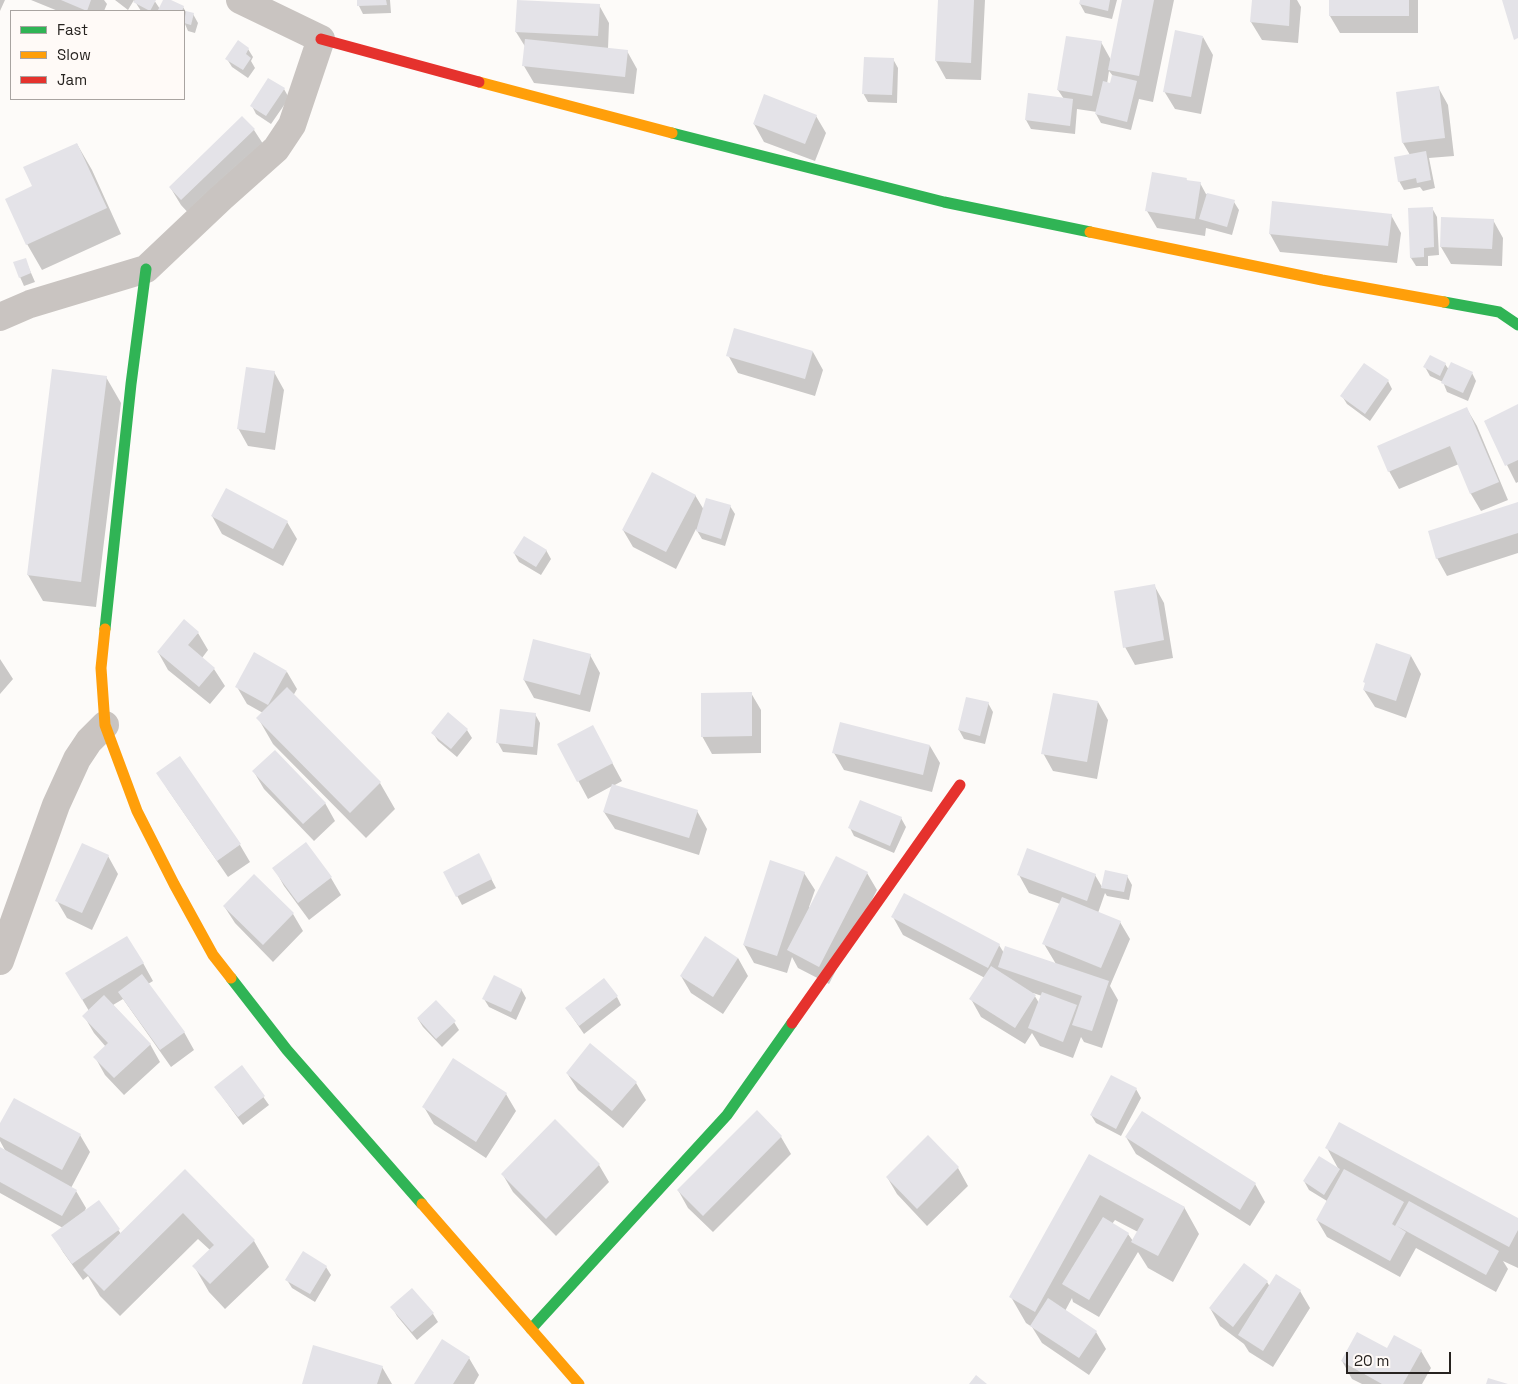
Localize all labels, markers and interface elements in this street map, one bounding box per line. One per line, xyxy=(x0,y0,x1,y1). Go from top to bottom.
legend xyxy=(10,10,185,100)
text: Fast xyxy=(57,20,88,39)
text: Slow xyxy=(57,45,91,64)
text: Jam xyxy=(57,70,87,89)
scale bar xyxy=(1348,1342,1453,1374)
text: 20 m xyxy=(1354,1351,1389,1370)

